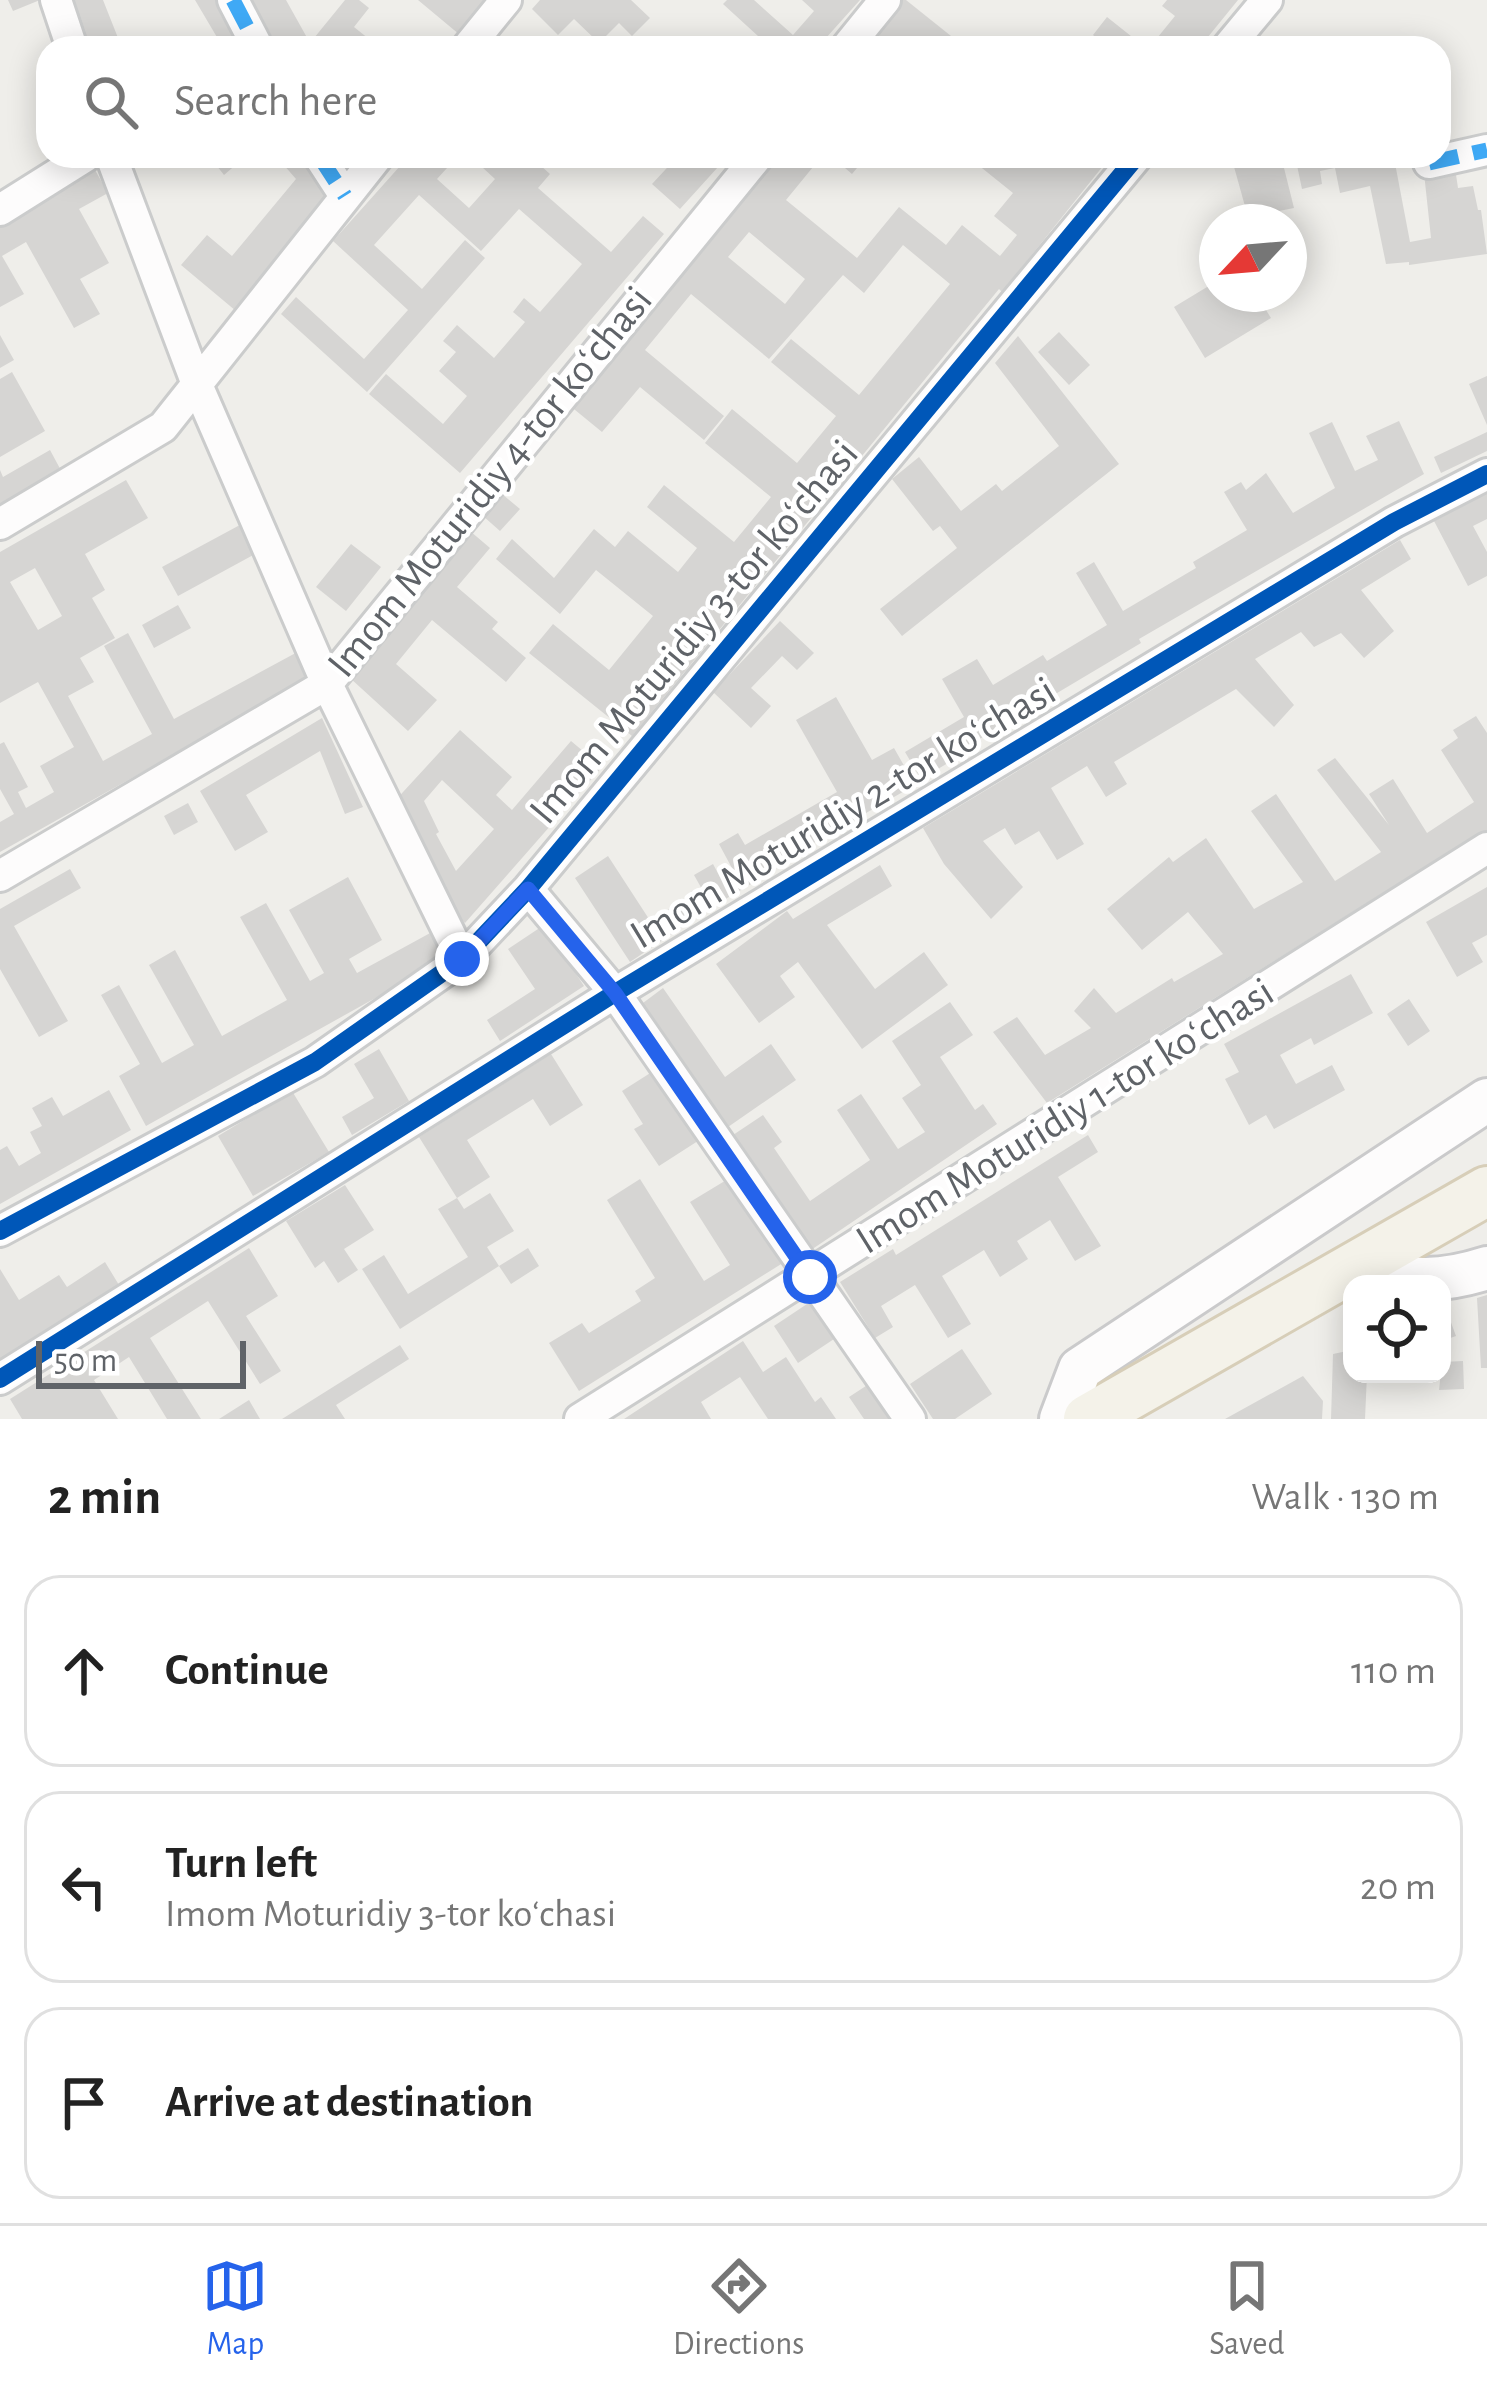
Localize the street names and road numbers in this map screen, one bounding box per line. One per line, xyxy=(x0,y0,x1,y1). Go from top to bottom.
street label: Imom Moturidiy 4-tor koʻchasi xyxy=(320,279,660,685)
street label: Imom Moturidiy 3-tor koʻchasi xyxy=(522,432,866,832)
street label: Imom Moturidiy 2-tor koʻchasi xyxy=(623,669,1063,957)
street label: Imom Moturidiy 1-tor koʻchasi xyxy=(849,970,1281,1262)

